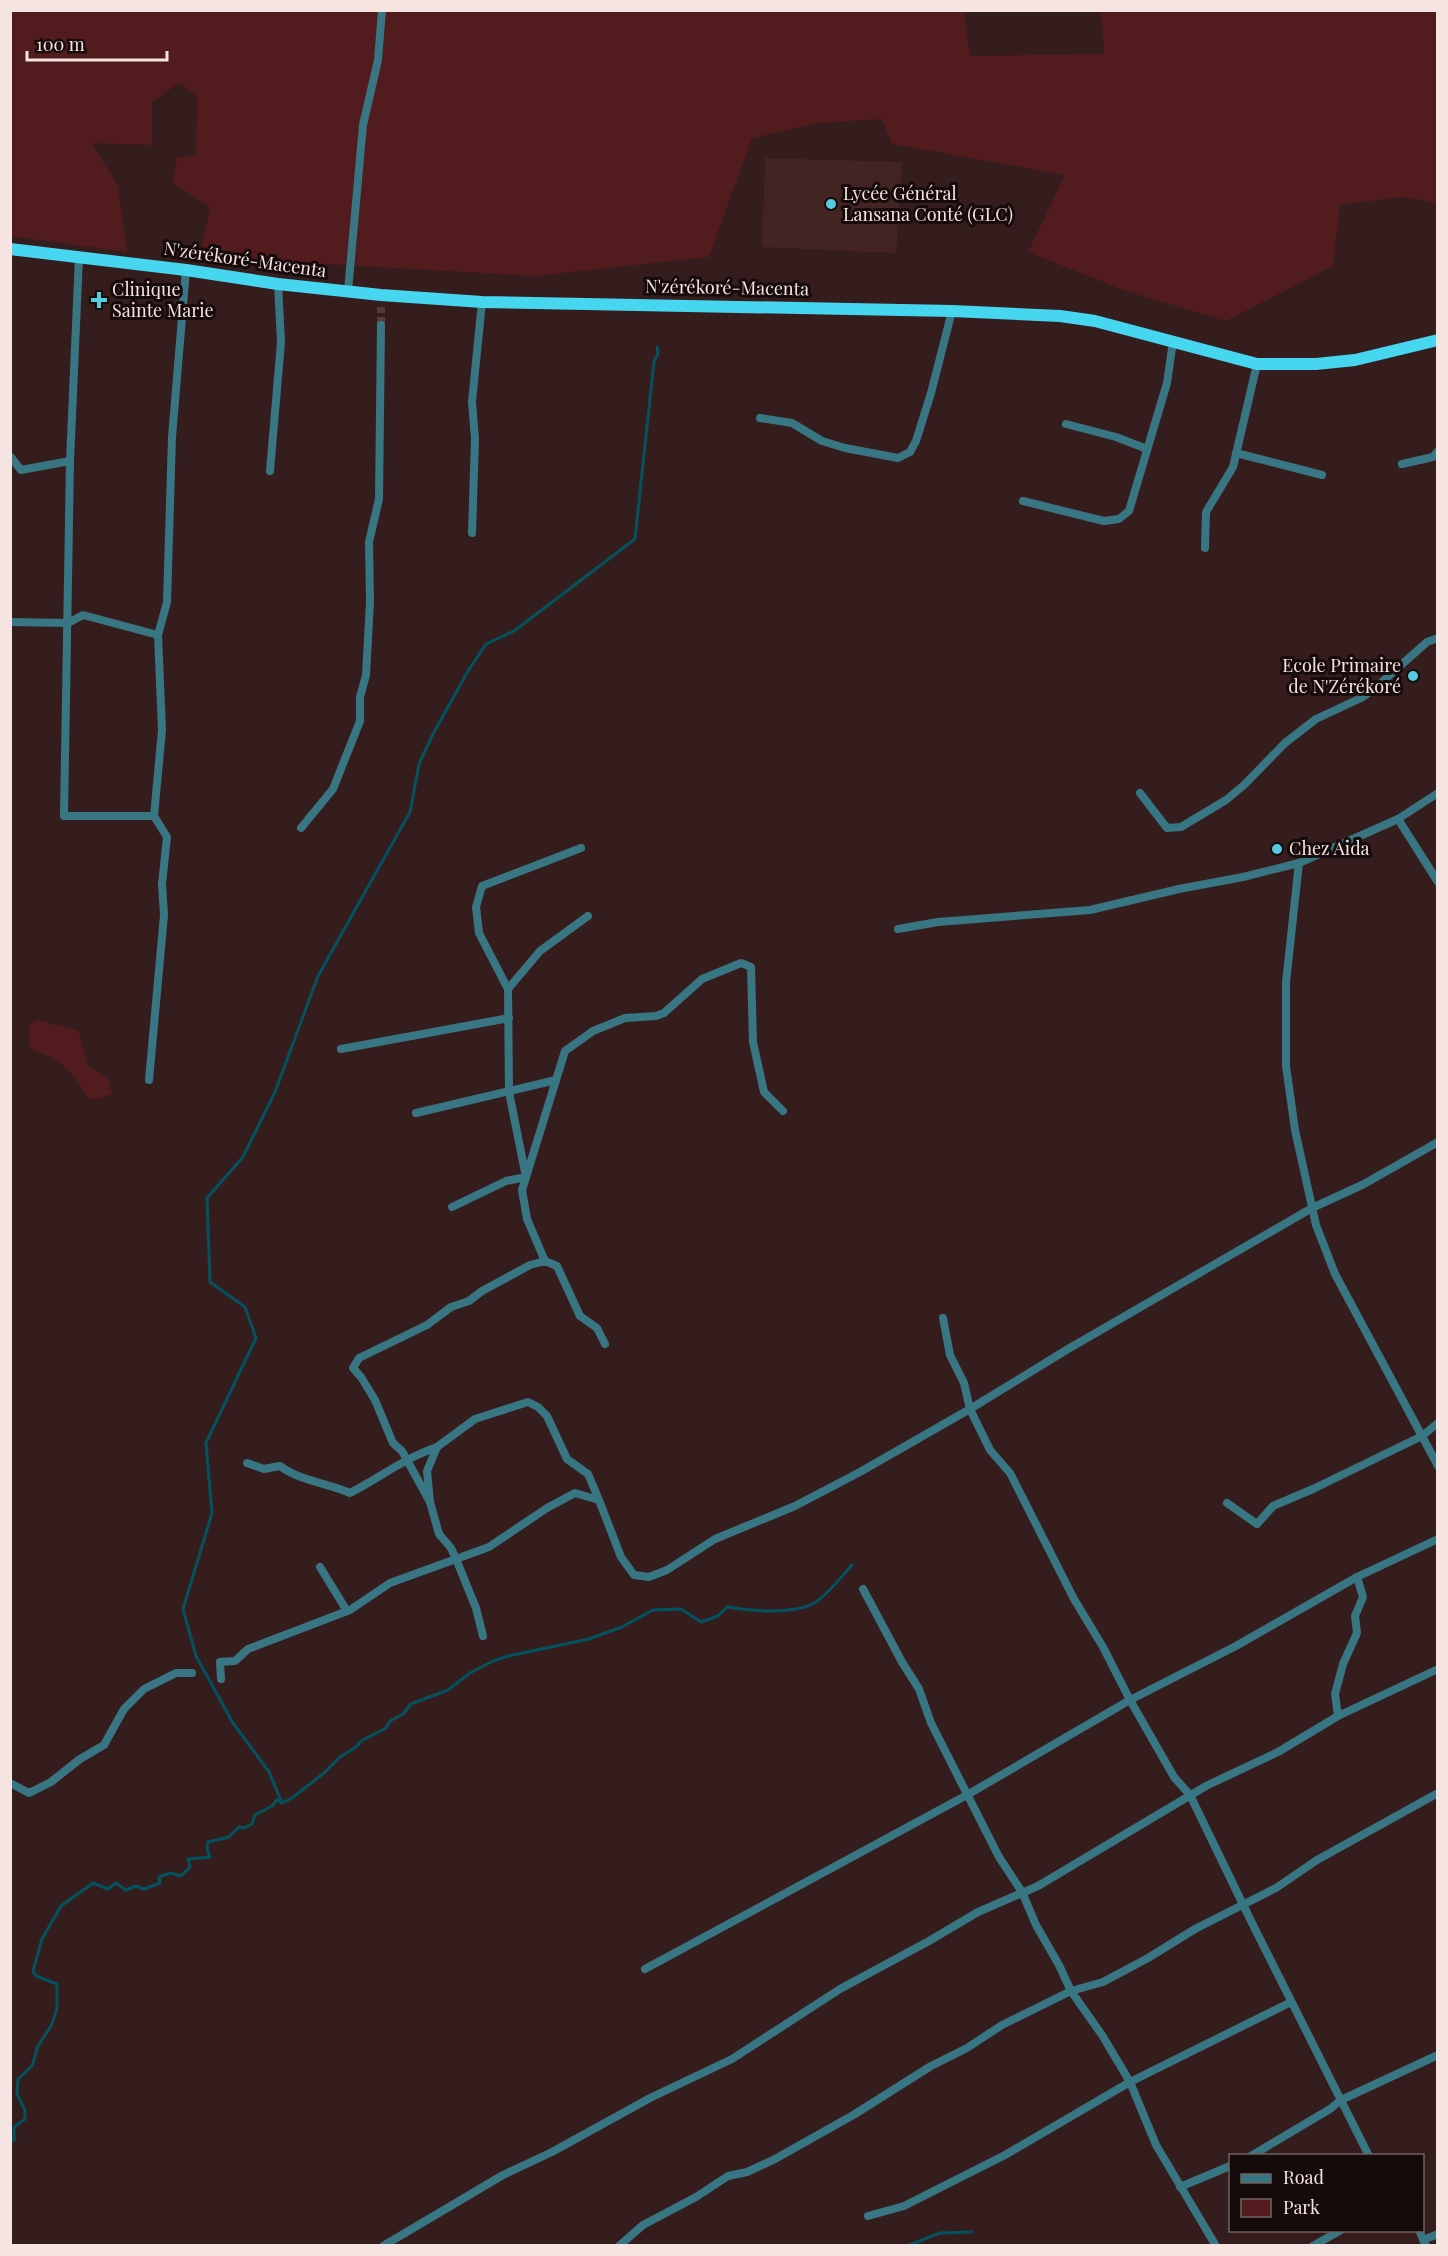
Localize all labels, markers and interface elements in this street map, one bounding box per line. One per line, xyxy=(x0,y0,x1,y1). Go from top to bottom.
scale bar xyxy=(27,24,166,62)
text: 100 m xyxy=(36,32,85,56)
place label: Lycée Général Lansana Conté (GLC) xyxy=(843,181,1013,226)
marker: Lycée Général Lansana Conté (GLC) xyxy=(824,197,838,211)
street label: N'zérékoré-Macenta xyxy=(162,236,328,282)
street label: N'zérékoré-Macenta xyxy=(645,274,809,300)
place label: Clinique Sainte Marie xyxy=(112,277,214,322)
marker: Clinique Sainte Marie xyxy=(90,291,108,309)
place label: Ecole Primaire de N'Zérékoré xyxy=(1282,653,1401,698)
marker: Ecole Primaire de N'Zérékoré xyxy=(1406,669,1420,683)
place label: Chez Aida xyxy=(1289,836,1370,860)
marker: Chez Aida xyxy=(1270,842,1284,856)
legend xyxy=(1229,2154,1424,2232)
text: Road xyxy=(1283,2165,1324,2189)
text: Park xyxy=(1283,2195,1320,2219)

